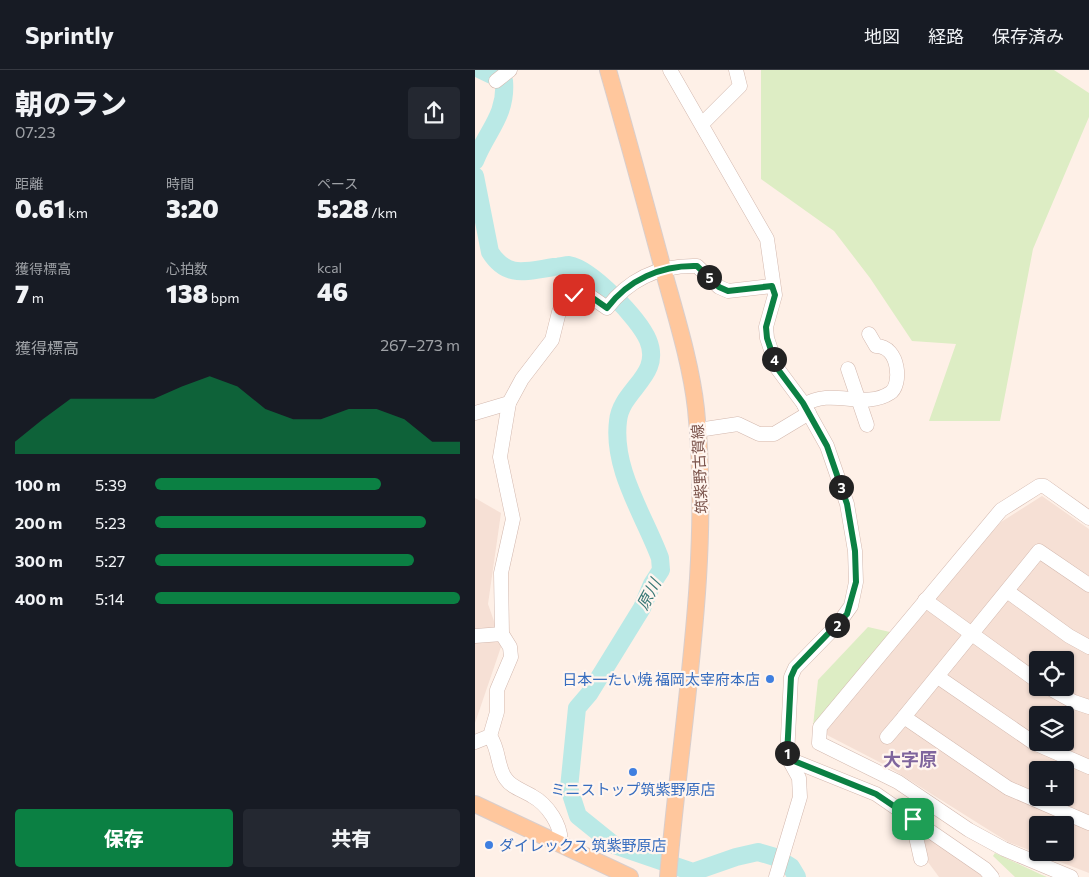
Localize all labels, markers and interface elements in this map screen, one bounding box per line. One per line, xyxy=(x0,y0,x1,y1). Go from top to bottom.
text: Sprintly xyxy=(25,20,114,49)
text: 地図 xyxy=(864,25,900,47)
text: 経路 xyxy=(928,25,964,47)
text: 保存済み xyxy=(992,25,1064,47)
text: 朝のラン xyxy=(15,86,127,120)
button: share xyxy=(408,87,460,139)
text: 07:23 xyxy=(15,122,56,141)
text: 距離 xyxy=(15,175,43,192)
text: 時間 xyxy=(166,175,194,192)
text: ペース xyxy=(317,175,358,192)
text: 0.61 xyxy=(15,193,65,223)
text: 3:20 xyxy=(166,193,219,223)
text: 5:28 xyxy=(317,193,369,223)
text: km xyxy=(65,204,88,221)
text: /km xyxy=(369,204,397,221)
text: kcal xyxy=(317,259,342,276)
text: 獲得標高 xyxy=(15,260,71,277)
text: 心拍数 xyxy=(166,260,208,277)
pin: 5 xyxy=(697,264,721,290)
text: 5 xyxy=(705,269,714,286)
pin xyxy=(553,274,595,316)
text: 46 xyxy=(317,276,348,306)
text: 7 xyxy=(15,278,29,308)
text: 138 xyxy=(166,278,208,308)
icon: check xyxy=(560,281,588,309)
text: m xyxy=(29,289,44,306)
text: bpm xyxy=(208,289,240,306)
text: 267–273 m xyxy=(380,335,460,354)
text: 獲得標高 xyxy=(15,338,79,357)
pin: 4 xyxy=(761,346,787,372)
text: 4 xyxy=(770,351,779,368)
street label: 筑紫野古賀線 xyxy=(688,424,710,514)
pin: 3 xyxy=(829,474,853,500)
text: 100 m xyxy=(15,475,61,494)
text: 5:39 xyxy=(95,475,127,494)
text: 3 xyxy=(837,479,846,496)
text: 200 m xyxy=(15,513,62,532)
text: 5:23 xyxy=(95,513,126,532)
text: 300 m xyxy=(15,551,63,570)
text: 5:27 xyxy=(95,551,125,570)
water label: 原川 xyxy=(632,574,665,613)
text: 400 m xyxy=(15,589,63,608)
text: 5:14 xyxy=(95,589,124,608)
pin: 2 xyxy=(825,612,849,638)
text: 2 xyxy=(834,617,841,634)
map controls xyxy=(1029,651,1074,861)
button: locate xyxy=(1029,651,1074,696)
place label: 日本一たい焼 福岡太宰府本店 xyxy=(562,670,760,688)
marker: 日本一たい焼 福岡太宰府本店 xyxy=(764,673,776,685)
button: layers xyxy=(1029,706,1074,751)
pin: 1 xyxy=(775,740,799,766)
text: 1 xyxy=(784,745,791,762)
district label: 大字原 xyxy=(883,748,937,770)
button: + xyxy=(1029,761,1074,806)
marker: ミニストップ筑紫野原店 xyxy=(627,766,639,778)
place label: ミニストップ筑紫野原店 xyxy=(550,780,716,798)
pin xyxy=(892,798,934,840)
icon: arrive xyxy=(899,805,927,833)
button: 保存 xyxy=(15,809,233,867)
button: 共有 xyxy=(243,809,460,867)
button: − xyxy=(1029,816,1074,861)
place label: ダイレックス 筑紫野原店 xyxy=(499,836,666,854)
marker: ダイレックス 筑紫野原店 xyxy=(483,839,495,851)

